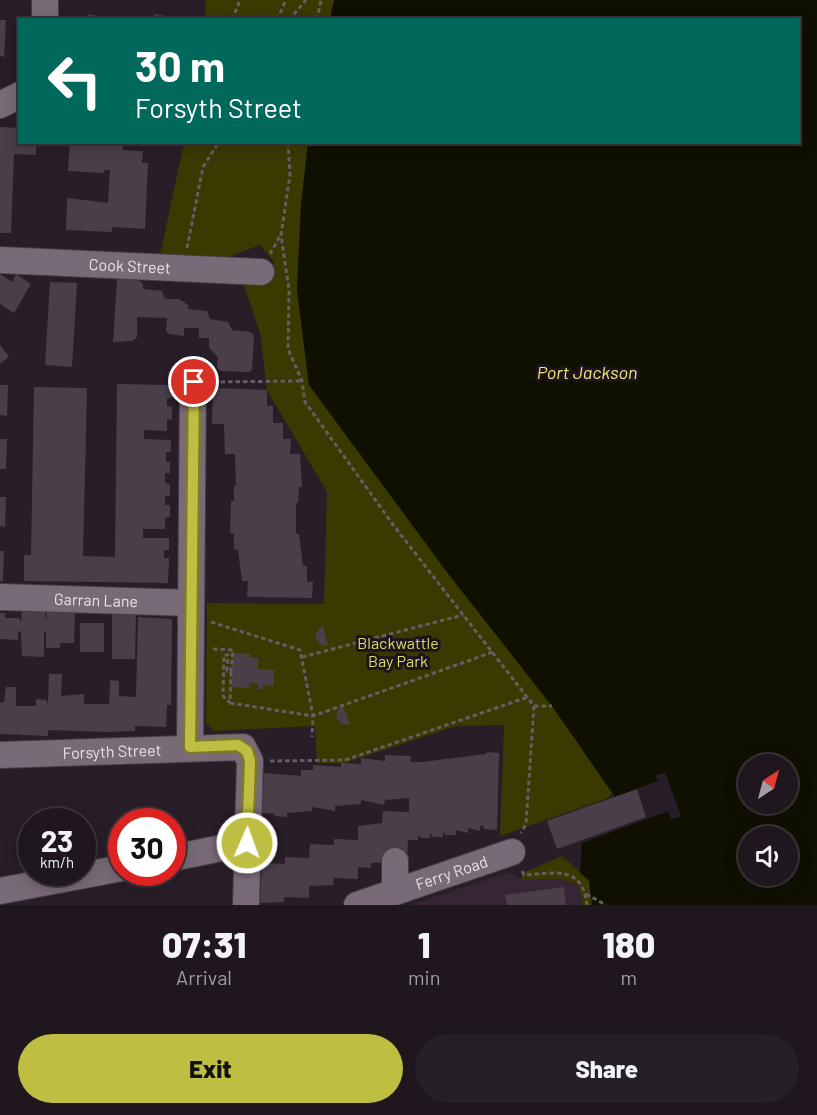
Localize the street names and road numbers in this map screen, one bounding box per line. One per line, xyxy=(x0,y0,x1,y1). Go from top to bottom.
street label: Cook Street xyxy=(88,254,171,277)
street label: Garran Lane xyxy=(54,589,138,610)
street label: Forsyth Street xyxy=(62,740,162,762)
street label: Ferry Road xyxy=(413,851,490,893)

